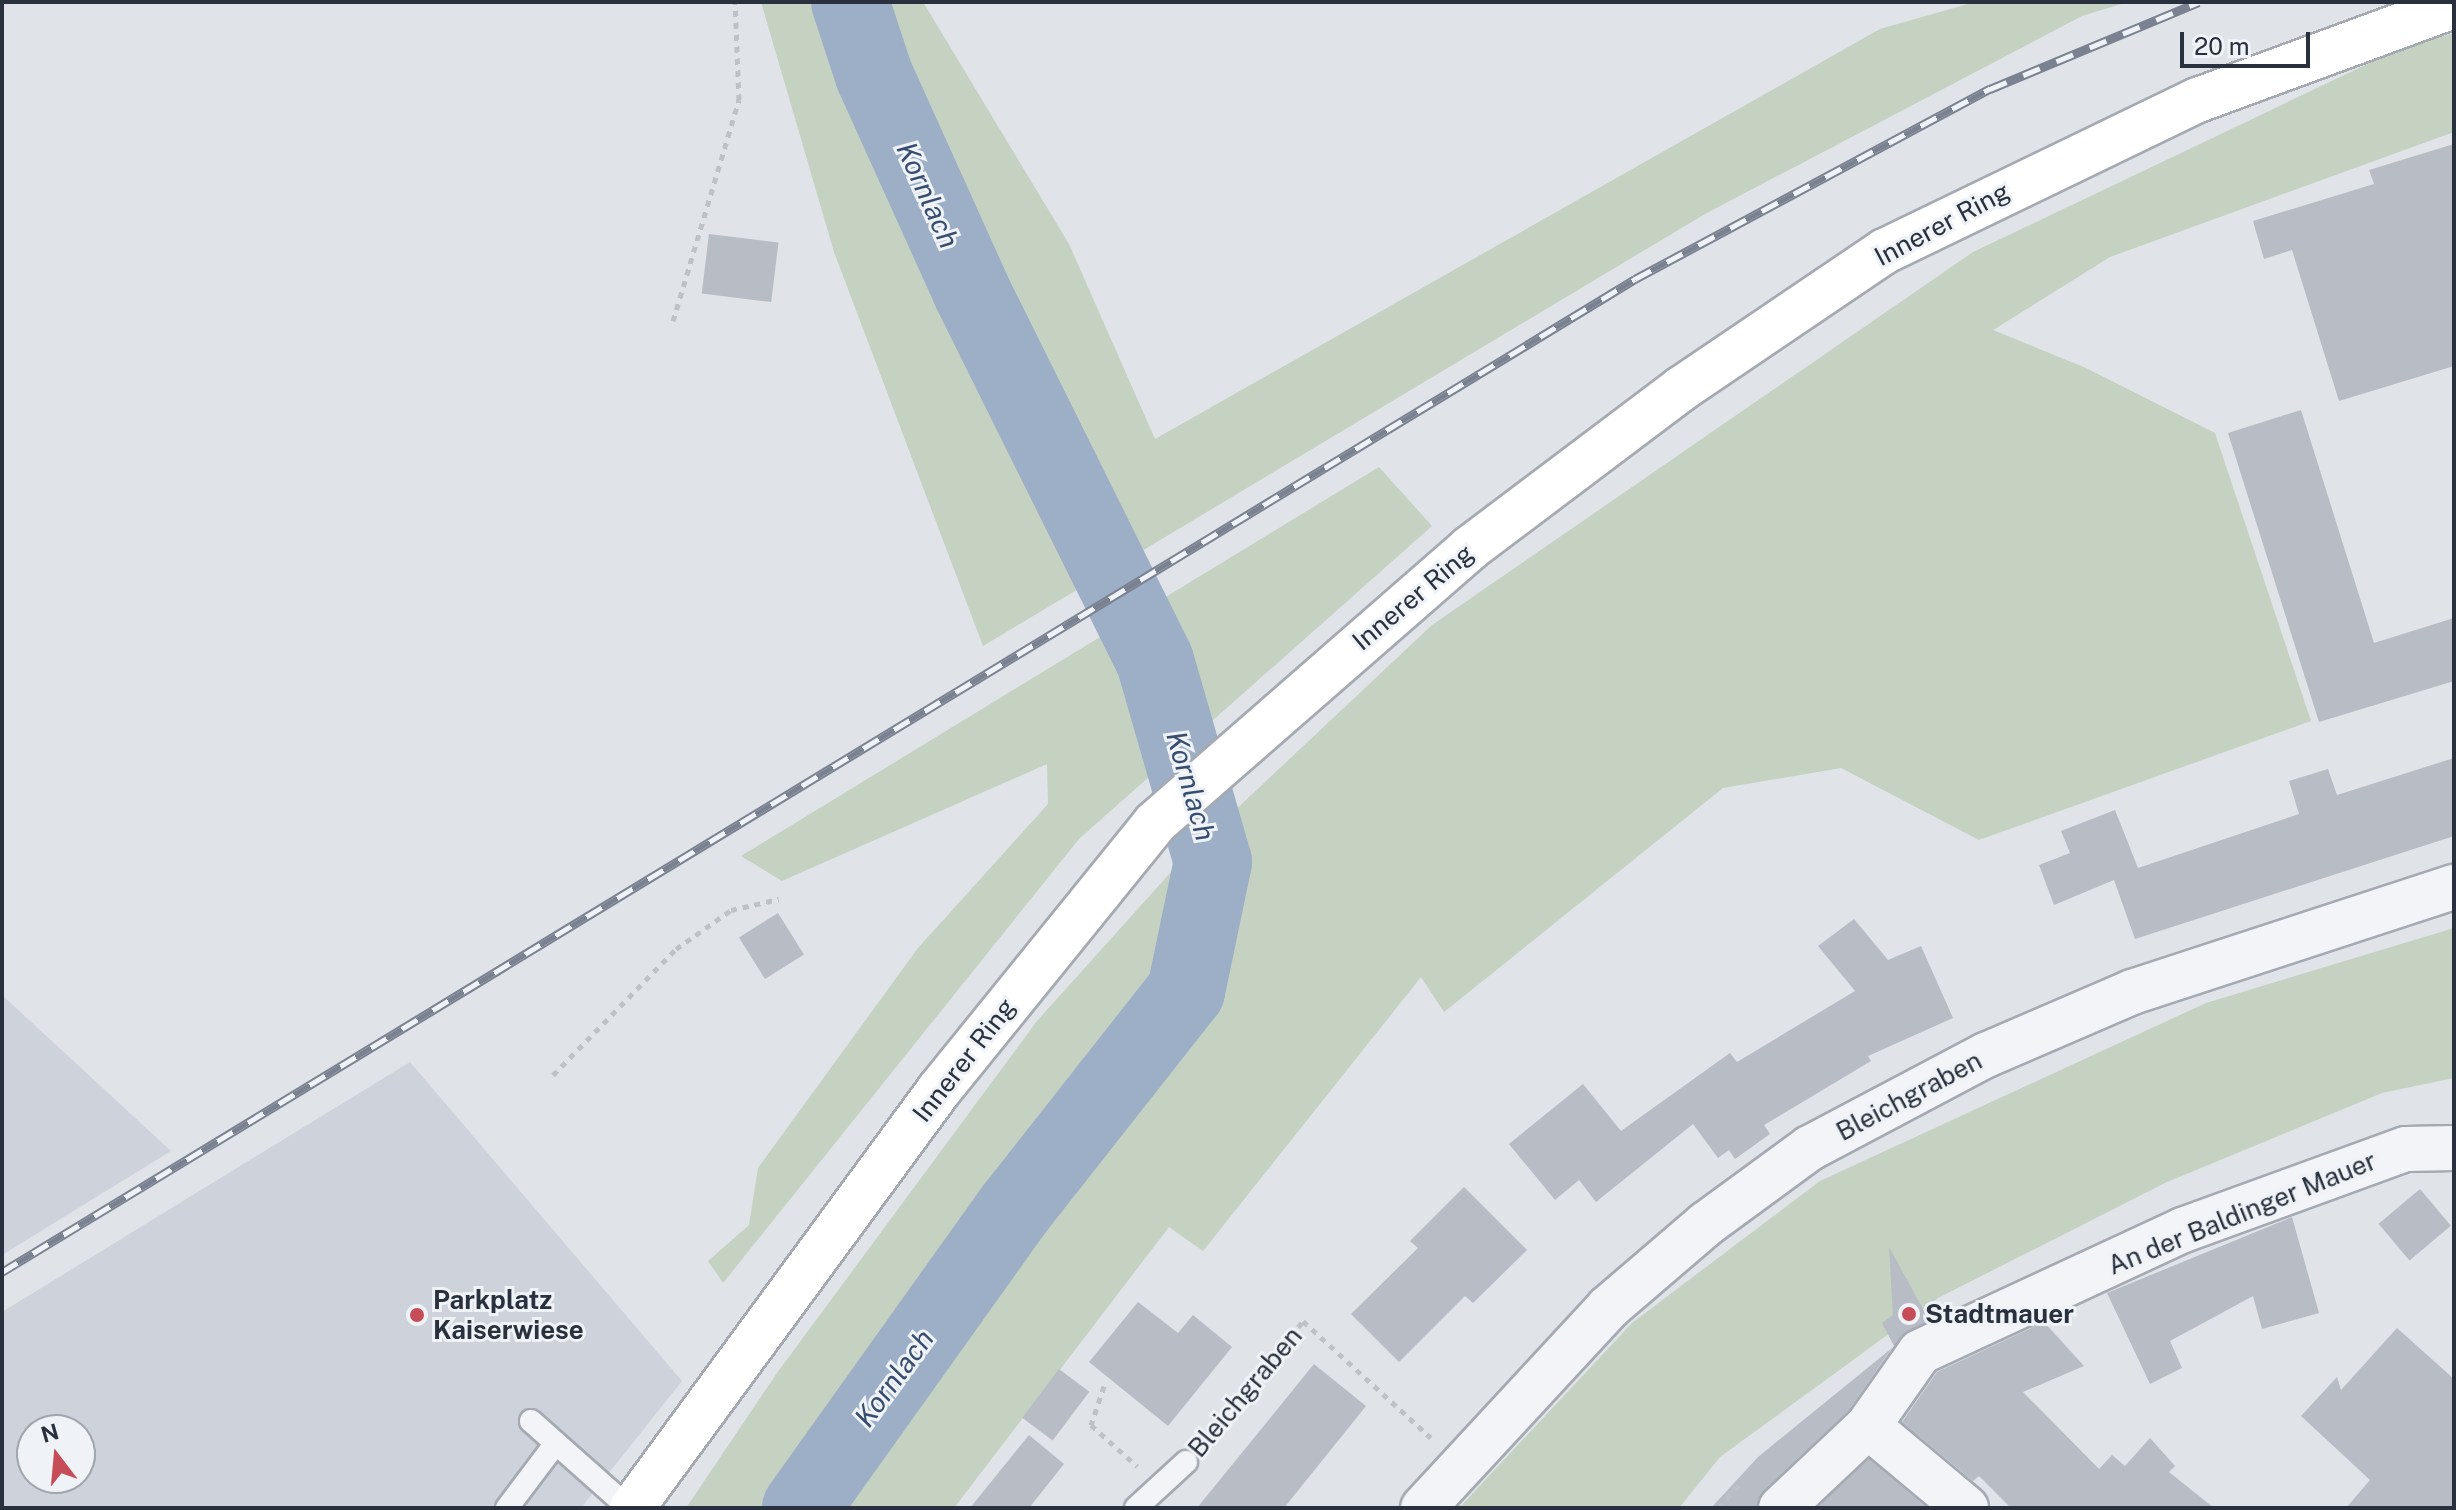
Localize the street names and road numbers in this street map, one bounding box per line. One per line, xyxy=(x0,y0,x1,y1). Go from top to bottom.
street label: Innerer Ring xyxy=(1869,175,2015,273)
street label: Innerer Ring xyxy=(1346,537,1480,657)
street label: Innerer Ring xyxy=(906,992,1022,1128)
street label: Bleichgraben xyxy=(1831,1045,1987,1147)
street label: An der Baldinger Mauer xyxy=(2103,1145,2381,1281)
street label: Bleichgraben xyxy=(1182,1321,1308,1463)

